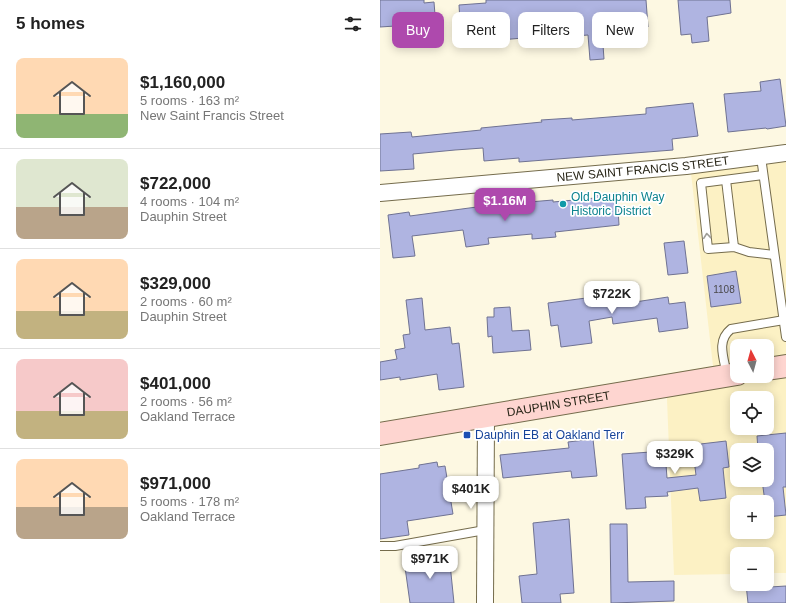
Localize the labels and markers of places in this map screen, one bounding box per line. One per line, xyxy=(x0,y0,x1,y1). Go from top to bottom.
pin: $1.16M xyxy=(472,188,538,222)
place label: Old Dauphin Way Historic District xyxy=(571,190,665,218)
marker: Old Dauphin Way Historic District xyxy=(558,199,568,209)
pin: $722K xyxy=(584,281,640,315)
place label: Dauphin EB at Oakland Terr xyxy=(475,428,624,442)
marker: Dauphin EB at Oakland Terr xyxy=(462,430,472,440)
pin: $329K xyxy=(647,441,703,475)
pin: $401K xyxy=(443,476,499,510)
pin: $971K xyxy=(402,546,458,580)

